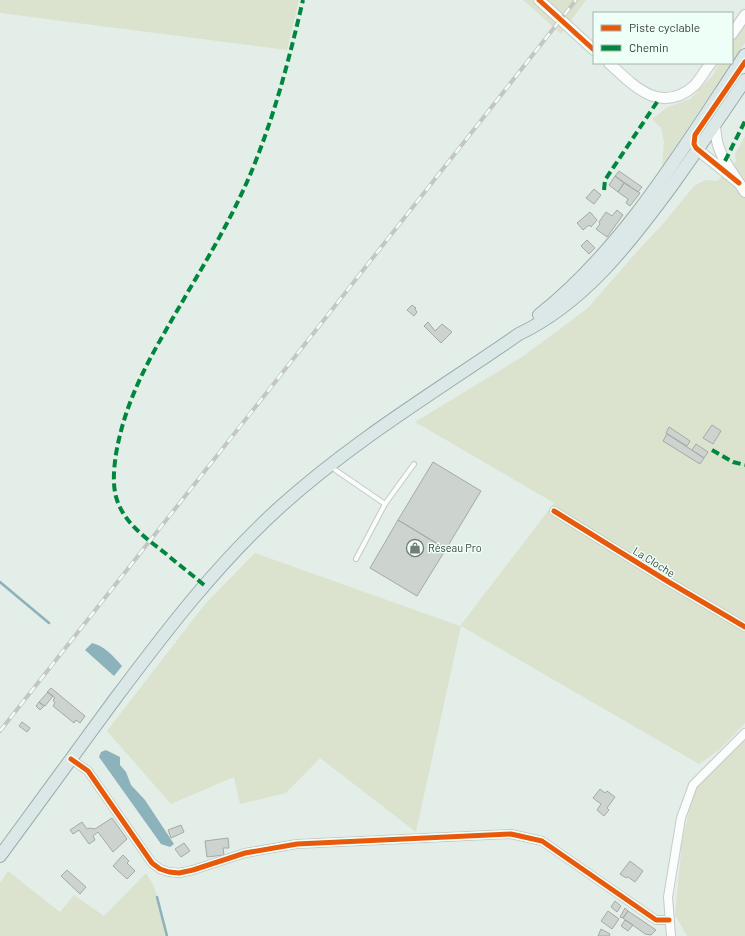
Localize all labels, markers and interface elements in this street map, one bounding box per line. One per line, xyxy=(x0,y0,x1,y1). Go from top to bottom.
legend xyxy=(593,12,733,64)
text: Piste cyclable xyxy=(629,20,700,34)
text: Chemin xyxy=(629,40,669,54)
shop icon: Réseau Pro xyxy=(405,538,425,558)
place label: Réseau Pro xyxy=(428,541,482,554)
street label: La Cloche xyxy=(631,544,678,580)

